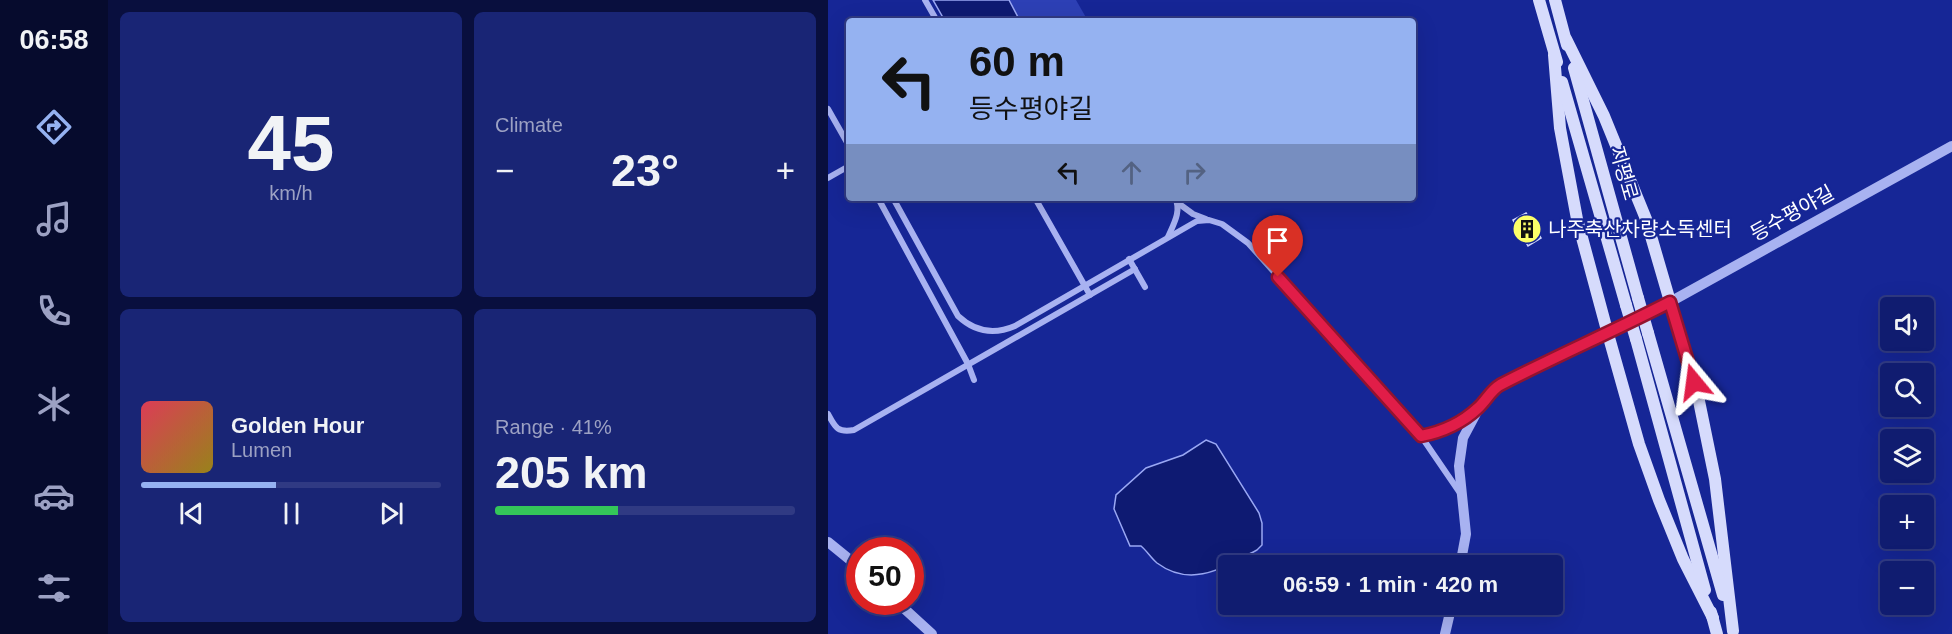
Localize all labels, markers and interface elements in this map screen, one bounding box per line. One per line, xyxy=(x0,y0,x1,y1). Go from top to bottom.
text: 06:58 xyxy=(19,25,89,55)
text: 60 m xyxy=(969,38,1065,85)
icon: left xyxy=(870,42,948,120)
text: 등수평야길 xyxy=(969,94,1093,124)
text: 45 xyxy=(248,99,334,187)
icon: directions xyxy=(33,106,75,148)
text: Climate xyxy=(495,114,563,136)
street label: 지평로 xyxy=(1606,143,1642,203)
text: 23° xyxy=(611,145,679,196)
text: − xyxy=(495,152,514,189)
text: + xyxy=(776,152,795,189)
icon: left xyxy=(1052,156,1085,189)
icon: ahead xyxy=(1115,156,1148,189)
icon: right xyxy=(1178,156,1211,189)
street label: 등수평야길 xyxy=(1746,181,1838,245)
text: km/h xyxy=(269,182,313,204)
icon: music xyxy=(33,198,75,240)
building icon: 나주축산차량소독센터 xyxy=(1511,213,1543,245)
pin xyxy=(1252,215,1303,277)
place label: 나주축산차량소독센터 xyxy=(1548,218,1732,240)
icon: arrive xyxy=(1261,224,1294,257)
icon: phone xyxy=(33,290,75,332)
map controls xyxy=(1880,297,1934,615)
button: sound xyxy=(1880,297,1934,351)
position arrow xyxy=(1662,350,1726,414)
button: search xyxy=(1880,363,1934,417)
icon: climate xyxy=(33,383,75,425)
text: Golden Hour xyxy=(231,413,364,438)
text: Range · 41% xyxy=(495,416,612,438)
button: layers xyxy=(1880,429,1934,483)
text: Lumen xyxy=(231,439,292,461)
text: 205 km xyxy=(495,447,648,498)
icon: car xyxy=(33,475,75,517)
button: + xyxy=(1880,495,1934,549)
icon: previous xyxy=(175,497,208,530)
icon: pause xyxy=(275,497,308,530)
icon: next xyxy=(375,497,408,530)
speed limit sign: 50 xyxy=(846,537,924,615)
button: − xyxy=(1880,561,1934,615)
icon: filters xyxy=(33,567,75,609)
text: 06:59 · 1 min · 420 m xyxy=(1283,572,1498,597)

